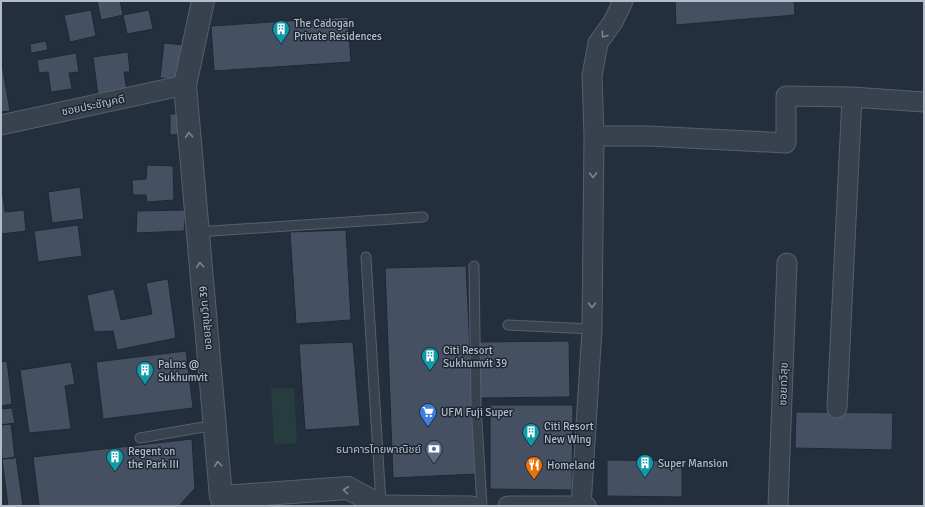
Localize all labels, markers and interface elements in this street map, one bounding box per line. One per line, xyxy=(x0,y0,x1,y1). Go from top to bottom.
place label: The Cadogan Private Residences xyxy=(294,17,382,43)
building icon: The Cadogan Private Residences xyxy=(271,19,291,44)
one-way arrow xyxy=(601,31,609,38)
street label: ซอยประชัญคดี xyxy=(60,92,126,119)
one-way arrow xyxy=(185,132,194,138)
one-way arrow xyxy=(589,172,597,178)
one-way arrow xyxy=(196,262,205,268)
street label: ซอยสุขุมวิท 39 xyxy=(196,285,215,351)
one-way arrow xyxy=(588,302,596,308)
place label: Citi Resort Sukhumvit 39 xyxy=(443,344,507,370)
building icon: Citi Resort Sukhumvit 39 xyxy=(420,346,440,371)
place label: Palms @ Sukhumvit xyxy=(158,358,208,384)
building icon: Palms @ Sukhumvit xyxy=(135,360,155,385)
street label: ซอยทวีสุข xyxy=(776,362,791,406)
supermarket icon: UFM Fuji Super xyxy=(418,402,438,427)
place label: UFM Fuji Super xyxy=(441,406,513,419)
place label: Citi Resort New Wing xyxy=(544,420,594,446)
building icon: Citi Resort New Wing xyxy=(521,422,541,447)
bank icon: ธนาคารไทยพาณิชย์ xyxy=(424,439,444,464)
place label: ธนาคารไทยพาณิชย์ xyxy=(336,443,421,456)
place label: Regent on the Park III xyxy=(128,445,179,471)
building icon: Regent on the Park III xyxy=(105,447,125,472)
building icon: Super Mansion xyxy=(635,453,655,478)
restaurant icon: Homeland xyxy=(524,455,544,480)
place label: Super Mansion xyxy=(658,457,728,470)
place label: Homeland xyxy=(547,459,595,472)
one-way arrow xyxy=(214,461,223,467)
one-way arrow xyxy=(342,486,349,495)

